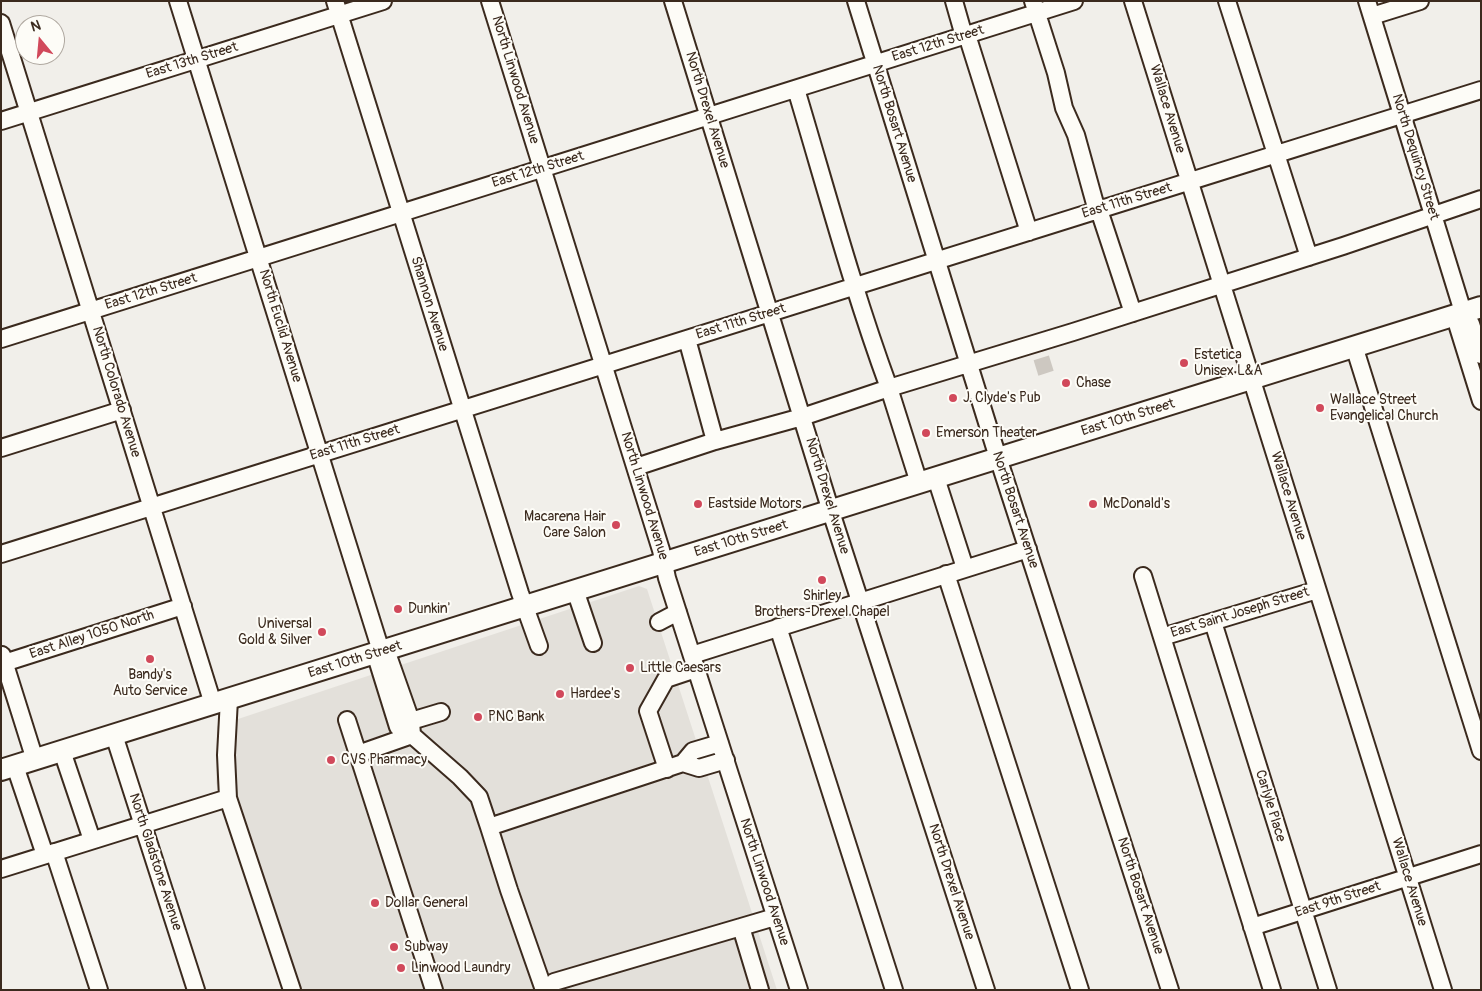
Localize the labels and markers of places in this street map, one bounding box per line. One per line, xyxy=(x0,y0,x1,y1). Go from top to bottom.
place label: Estetica Unisex L&A xyxy=(1194,347,1263,380)
marker: Estetica Unisex L&A xyxy=(1178,357,1190,369)
place label: Chase xyxy=(1076,375,1111,391)
marker: Chase xyxy=(1060,377,1072,389)
place label: J. Clyde's Pub xyxy=(963,390,1041,406)
marker: J. Clyde's Pub xyxy=(947,392,959,404)
place label: Wallace Street Evangelical Church xyxy=(1330,392,1438,424)
marker: Wallace Street Evangelical Church xyxy=(1314,402,1326,414)
place label: Emerson Theater xyxy=(936,425,1037,441)
marker: Emerson Theater xyxy=(920,427,932,439)
place label: Eastside Motors xyxy=(708,496,801,512)
place label: McDonald's xyxy=(1103,496,1170,512)
marker: Eastside Motors xyxy=(692,498,704,510)
marker: McDonald's xyxy=(1087,498,1099,510)
place label: Macarena Hair Care Salon xyxy=(524,509,606,542)
marker: Macarena Hair Care Salon xyxy=(610,519,622,531)
marker: Shirley Brothers-Drexel Chapel xyxy=(816,574,828,586)
place label: Shirley Brothers-Drexel Chapel xyxy=(754,588,890,620)
place label: Dunkin' xyxy=(408,601,450,617)
marker: Dunkin' xyxy=(392,603,404,615)
place label: Universal Gold & Silver xyxy=(238,616,312,648)
marker: Universal Gold & Silver xyxy=(316,626,328,638)
marker: Bandy's Auto Service xyxy=(144,653,156,665)
place label: Little Caesars xyxy=(640,660,721,676)
marker: Little Caesars xyxy=(624,662,636,674)
place label: Bandy's Auto Service xyxy=(113,667,187,700)
place label: Hardee's xyxy=(570,686,620,702)
marker: Hardee's xyxy=(554,688,566,700)
place label: PNC Bank xyxy=(488,709,545,725)
marker: PNC Bank xyxy=(472,711,484,723)
place label: CVS Pharmacy xyxy=(341,752,427,768)
marker: CVS Pharmacy xyxy=(325,754,337,766)
place label: Dollar General xyxy=(385,895,468,911)
marker: Dollar General xyxy=(369,897,381,909)
place label: Subway xyxy=(404,939,448,955)
marker: Subway xyxy=(388,941,400,953)
place label: Linwood Laundry xyxy=(411,960,510,976)
marker: Linwood Laundry xyxy=(395,962,407,974)

